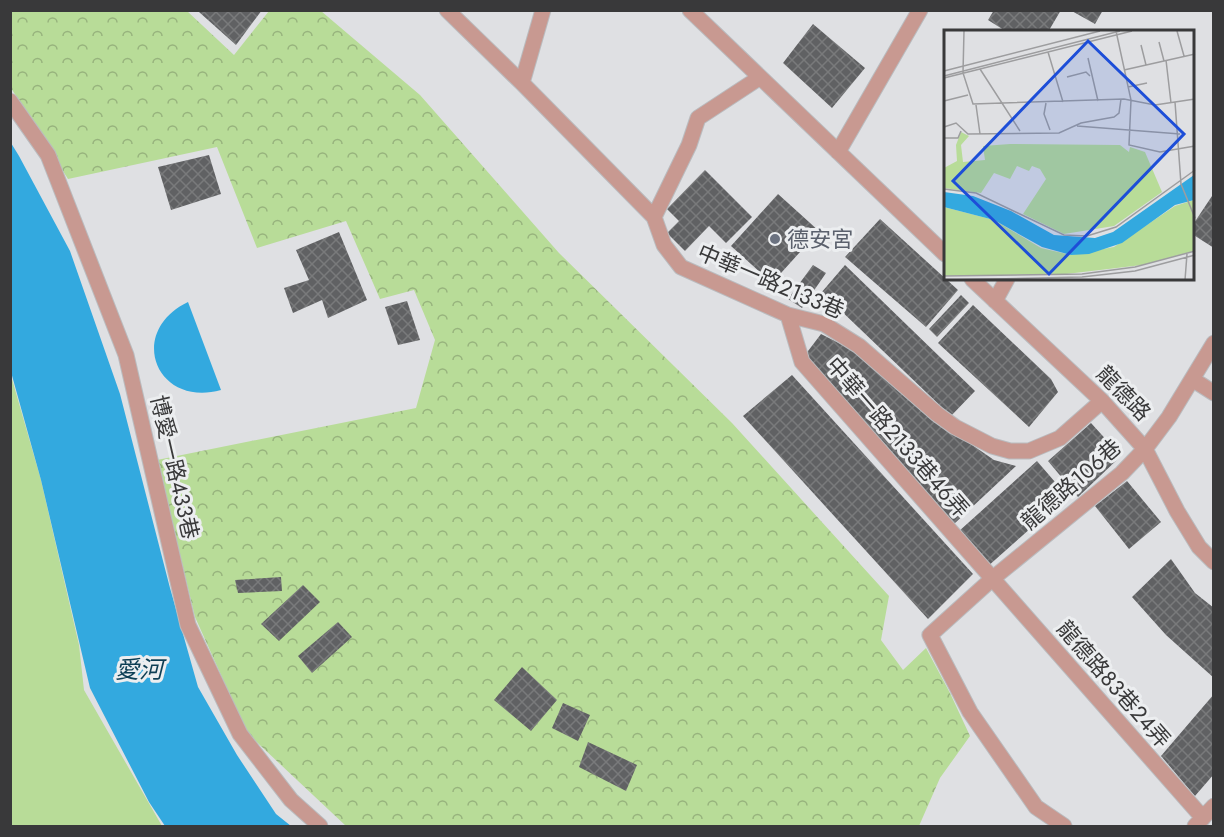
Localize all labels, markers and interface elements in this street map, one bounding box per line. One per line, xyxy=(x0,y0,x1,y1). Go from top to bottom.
inset map xyxy=(944,30,1194,280)
place label: 德安宮 xyxy=(787,223,853,255)
marker: 德安宮 xyxy=(768,232,782,246)
street label: 中華一路2133巷 xyxy=(693,236,849,326)
street label: 中華一路2133巷46弄 xyxy=(819,350,977,524)
street label: 龍德路 xyxy=(1090,358,1158,428)
street label: 博愛一路433巷 xyxy=(143,392,207,542)
street label: 龍德路106巷 xyxy=(1014,431,1128,537)
street label: 龍德路83巷24弄 xyxy=(1050,613,1178,755)
water label: 愛河 xyxy=(115,652,167,687)

